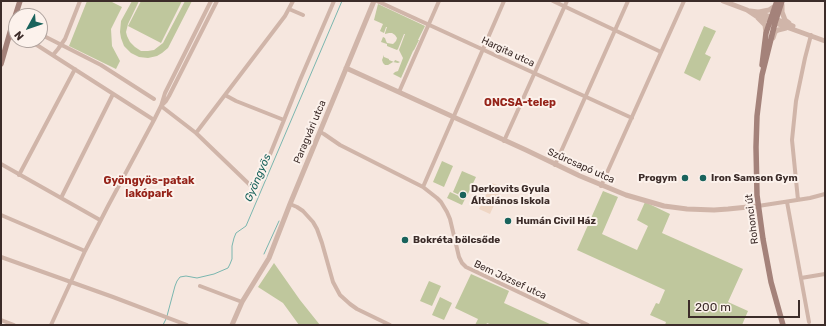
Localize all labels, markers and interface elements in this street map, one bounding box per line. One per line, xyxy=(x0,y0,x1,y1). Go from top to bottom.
north arrow xyxy=(8,8,48,48)
text: N xyxy=(12,28,27,43)
street label: Hargita utca xyxy=(479,34,537,70)
district label: ONCSA-telep xyxy=(484,96,556,110)
street label: Paragvári utca xyxy=(291,99,329,165)
street label: Szűrcsapó utca xyxy=(546,146,616,186)
water label: Gyöngyös xyxy=(242,152,274,204)
place label: Progym xyxy=(638,172,677,184)
place label: Iron Samson Gym xyxy=(711,172,798,184)
marker: Progym xyxy=(680,173,690,183)
marker: Iron Samson Gym xyxy=(698,173,708,183)
district label: Gyöngyös-patak lakópark xyxy=(104,174,194,200)
place label: Derkovits Gyula Általános Iskola xyxy=(471,183,550,206)
marker: Derkovits Gyula Általános Iskola xyxy=(458,190,468,200)
street label: Rohonci út xyxy=(743,193,761,245)
place label: Humán Civil Ház xyxy=(516,215,596,227)
marker: Humán Civil Ház xyxy=(503,216,513,226)
place label: Bokréta bölcsőde xyxy=(413,234,500,246)
marker: Bokréta bölcsőde xyxy=(400,235,410,245)
street label: Bem József utca xyxy=(472,258,548,302)
scale bar xyxy=(690,292,802,318)
text: 200 m xyxy=(695,300,731,314)

